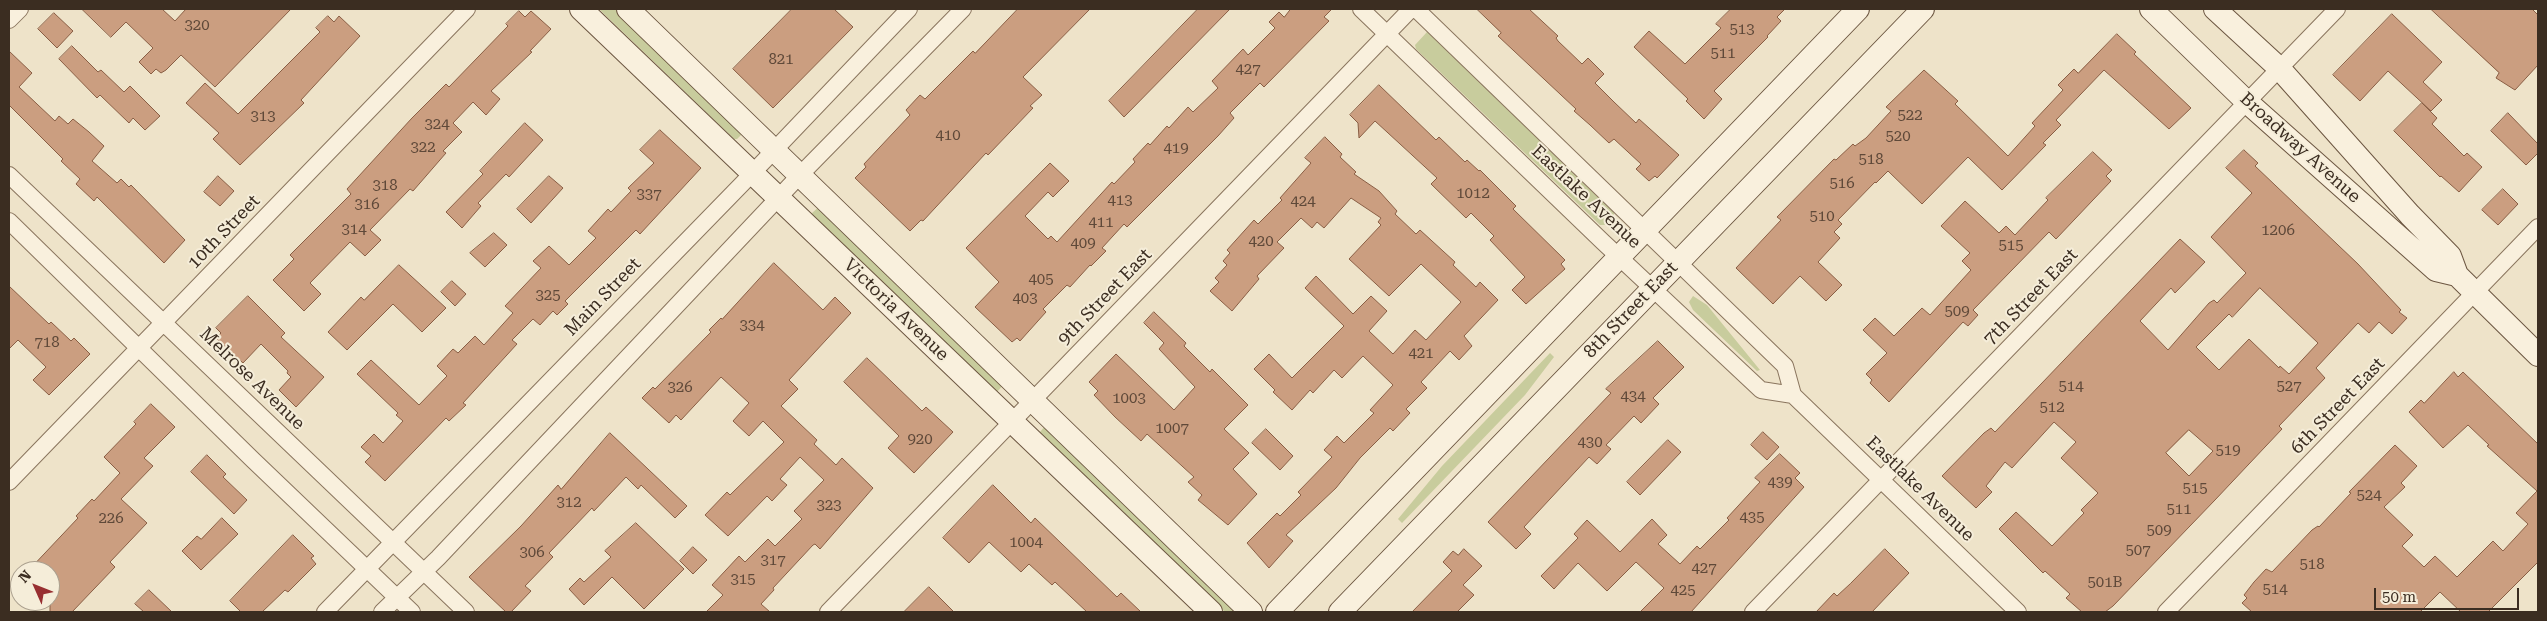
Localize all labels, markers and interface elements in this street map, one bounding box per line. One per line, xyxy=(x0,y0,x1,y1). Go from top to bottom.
house number: 320 xyxy=(184,17,210,35)
house number: 513 xyxy=(1729,21,1755,39)
house number: 511 xyxy=(1710,45,1736,63)
house number: 821 xyxy=(768,51,794,69)
house number: 427 xyxy=(1235,61,1261,79)
street label: Broadway Avenue xyxy=(2235,88,2365,208)
house number: 522 xyxy=(1897,107,1923,125)
house number: 313 xyxy=(250,108,276,126)
house number: 324 xyxy=(424,116,450,134)
house number: 410 xyxy=(935,127,961,145)
house number: 520 xyxy=(1885,128,1911,146)
house number: 322 xyxy=(410,139,436,157)
house number: 419 xyxy=(1163,140,1189,158)
street label: Eastlake Avenue xyxy=(1527,141,1645,253)
house number: 518 xyxy=(1858,151,1884,169)
house number: 516 xyxy=(1829,175,1855,193)
house number: 318 xyxy=(372,177,398,195)
house number: 1012 xyxy=(1456,185,1490,203)
house number: 337 xyxy=(636,186,662,204)
street label: 10th Street xyxy=(183,190,265,274)
house number: 413 xyxy=(1107,192,1133,210)
house number: 424 xyxy=(1290,193,1316,211)
house number: 316 xyxy=(354,196,380,214)
house number: 510 xyxy=(1809,208,1835,226)
house number: 411 xyxy=(1088,214,1114,232)
house number: 314 xyxy=(341,221,367,239)
house number: 1206 xyxy=(2261,222,2295,240)
house number: 420 xyxy=(1248,233,1274,251)
house number: 409 xyxy=(1070,235,1096,253)
house number: 515 xyxy=(1998,237,2024,255)
street label: 9th Street East xyxy=(1054,244,1156,350)
street label: 7th Street East xyxy=(1980,244,2082,350)
street label: Main Street xyxy=(560,253,646,341)
street label: Victoria Avenue xyxy=(839,254,953,366)
street label: 8th Street East xyxy=(1580,257,1682,363)
house number: 405 xyxy=(1028,271,1054,289)
house number: 325 xyxy=(535,287,561,305)
house number: 403 xyxy=(1012,290,1038,308)
house number: 509 xyxy=(1944,303,1970,321)
house number: 334 xyxy=(739,317,765,335)
street label: Melrose Avenue xyxy=(195,323,309,435)
house number: 718 xyxy=(34,334,60,352)
house number: 421 xyxy=(1408,345,1434,363)
street label: 6th Street East xyxy=(2287,353,2389,459)
house number: 514 xyxy=(2058,378,2084,396)
house number: 527 xyxy=(2276,378,2302,396)
house number: 326 xyxy=(667,379,693,397)
house number: 434 xyxy=(1620,388,1646,406)
house number: 1003 xyxy=(1112,390,1146,408)
house number: 512 xyxy=(2039,399,2065,417)
house number: 1007 xyxy=(1155,420,1189,438)
house number: 920 xyxy=(907,431,933,449)
street label: Eastlake Avenue xyxy=(1861,432,1979,546)
house number: 430 xyxy=(1577,434,1603,452)
house number: 519 xyxy=(2215,442,2241,460)
house number: 439 xyxy=(1767,474,1793,492)
house number: 515 xyxy=(2182,480,2208,498)
house number: 524 xyxy=(2356,487,2382,505)
house number: 312 xyxy=(556,494,582,512)
house number: 323 xyxy=(816,497,842,515)
house number: 511 xyxy=(2166,501,2192,519)
house number: 435 xyxy=(1739,509,1765,527)
house number: 226 xyxy=(98,510,124,528)
house number: 509 xyxy=(2146,522,2172,540)
house number: 1004 xyxy=(1009,534,1043,552)
house number: 507 xyxy=(2125,542,2151,560)
house number: 306 xyxy=(519,544,545,562)
house number: 317 xyxy=(760,552,786,570)
house number: 518 xyxy=(2299,556,2325,574)
house number: 427 xyxy=(1691,560,1717,578)
north arrow xyxy=(10,561,60,611)
text: N xyxy=(15,567,34,586)
house number: 315 xyxy=(730,571,756,589)
house number: 501B xyxy=(2087,574,2123,592)
scale bar xyxy=(2377,578,2522,610)
house number: 514 xyxy=(2262,581,2288,599)
house number: 425 xyxy=(1670,582,1696,600)
text: 50 m xyxy=(2382,588,2416,606)

